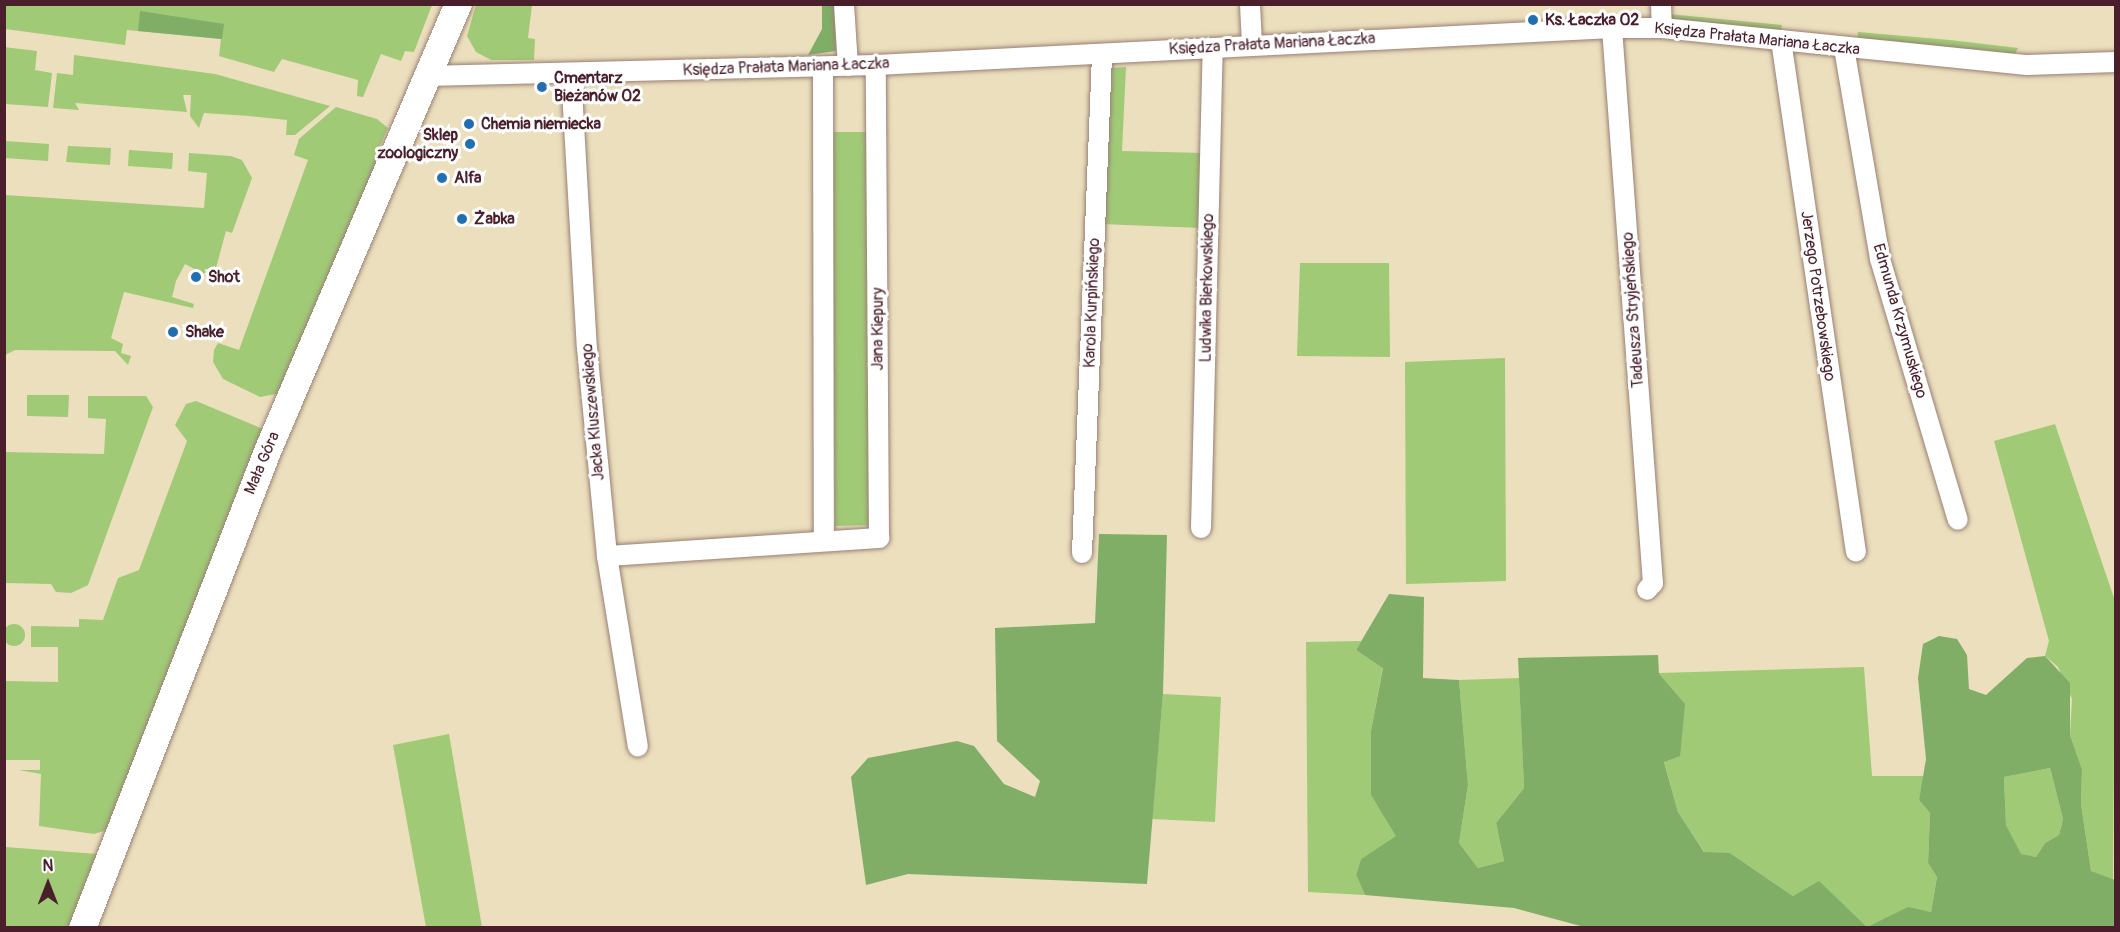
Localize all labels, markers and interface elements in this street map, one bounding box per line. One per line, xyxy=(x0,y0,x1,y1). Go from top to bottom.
place label: Ks. Łaczka 02 xyxy=(1545,10,1639,30)
marker: Ks. Łaczka 02 xyxy=(1526,13,1540,27)
street label: Księdza Prałata Mariana Łaczka xyxy=(1653,19,1861,59)
street label: Księdza Prałata Mariana Łaczka xyxy=(1168,29,1376,59)
street label: Księdza Prałata Mariana Łaczka xyxy=(682,54,890,80)
place label: Cmentarz Bieżanów 02 xyxy=(554,68,641,106)
marker: Cmentarz Bieżanów 02 xyxy=(535,80,549,94)
place label: Chemia niemiecka xyxy=(481,114,601,134)
marker: Chemia niemiecka xyxy=(462,117,476,131)
place label: Sklep zoologiczny xyxy=(377,125,458,163)
marker: Sklep zoologiczny xyxy=(463,137,477,151)
place label: Alfa xyxy=(454,168,481,188)
marker: Alfa xyxy=(435,171,449,185)
place label: Żabka xyxy=(474,209,515,229)
street label: Jerzego Potrzebowskiego xyxy=(1797,210,1839,382)
marker: Żabka xyxy=(455,212,469,226)
street label: Ludwika Bierkowskiego xyxy=(1196,213,1218,363)
street label: Tadeusza Stryjeńskiego xyxy=(1618,232,1648,388)
street label: Karola Kurpińskiego xyxy=(1080,238,1104,368)
street label: Edmunda Krzymuskiego xyxy=(1869,241,1931,401)
place label: Shot xyxy=(208,267,240,287)
marker: Shot xyxy=(189,270,203,284)
street label: Jana Kiepury xyxy=(868,287,888,371)
place label: Shake xyxy=(185,322,224,342)
marker: Shake xyxy=(166,325,180,339)
street label: Jacka Kluszewskiego xyxy=(577,343,609,481)
street label: Mała Góra xyxy=(240,429,284,497)
north arrow xyxy=(18,854,78,914)
text: N xyxy=(43,856,53,876)

